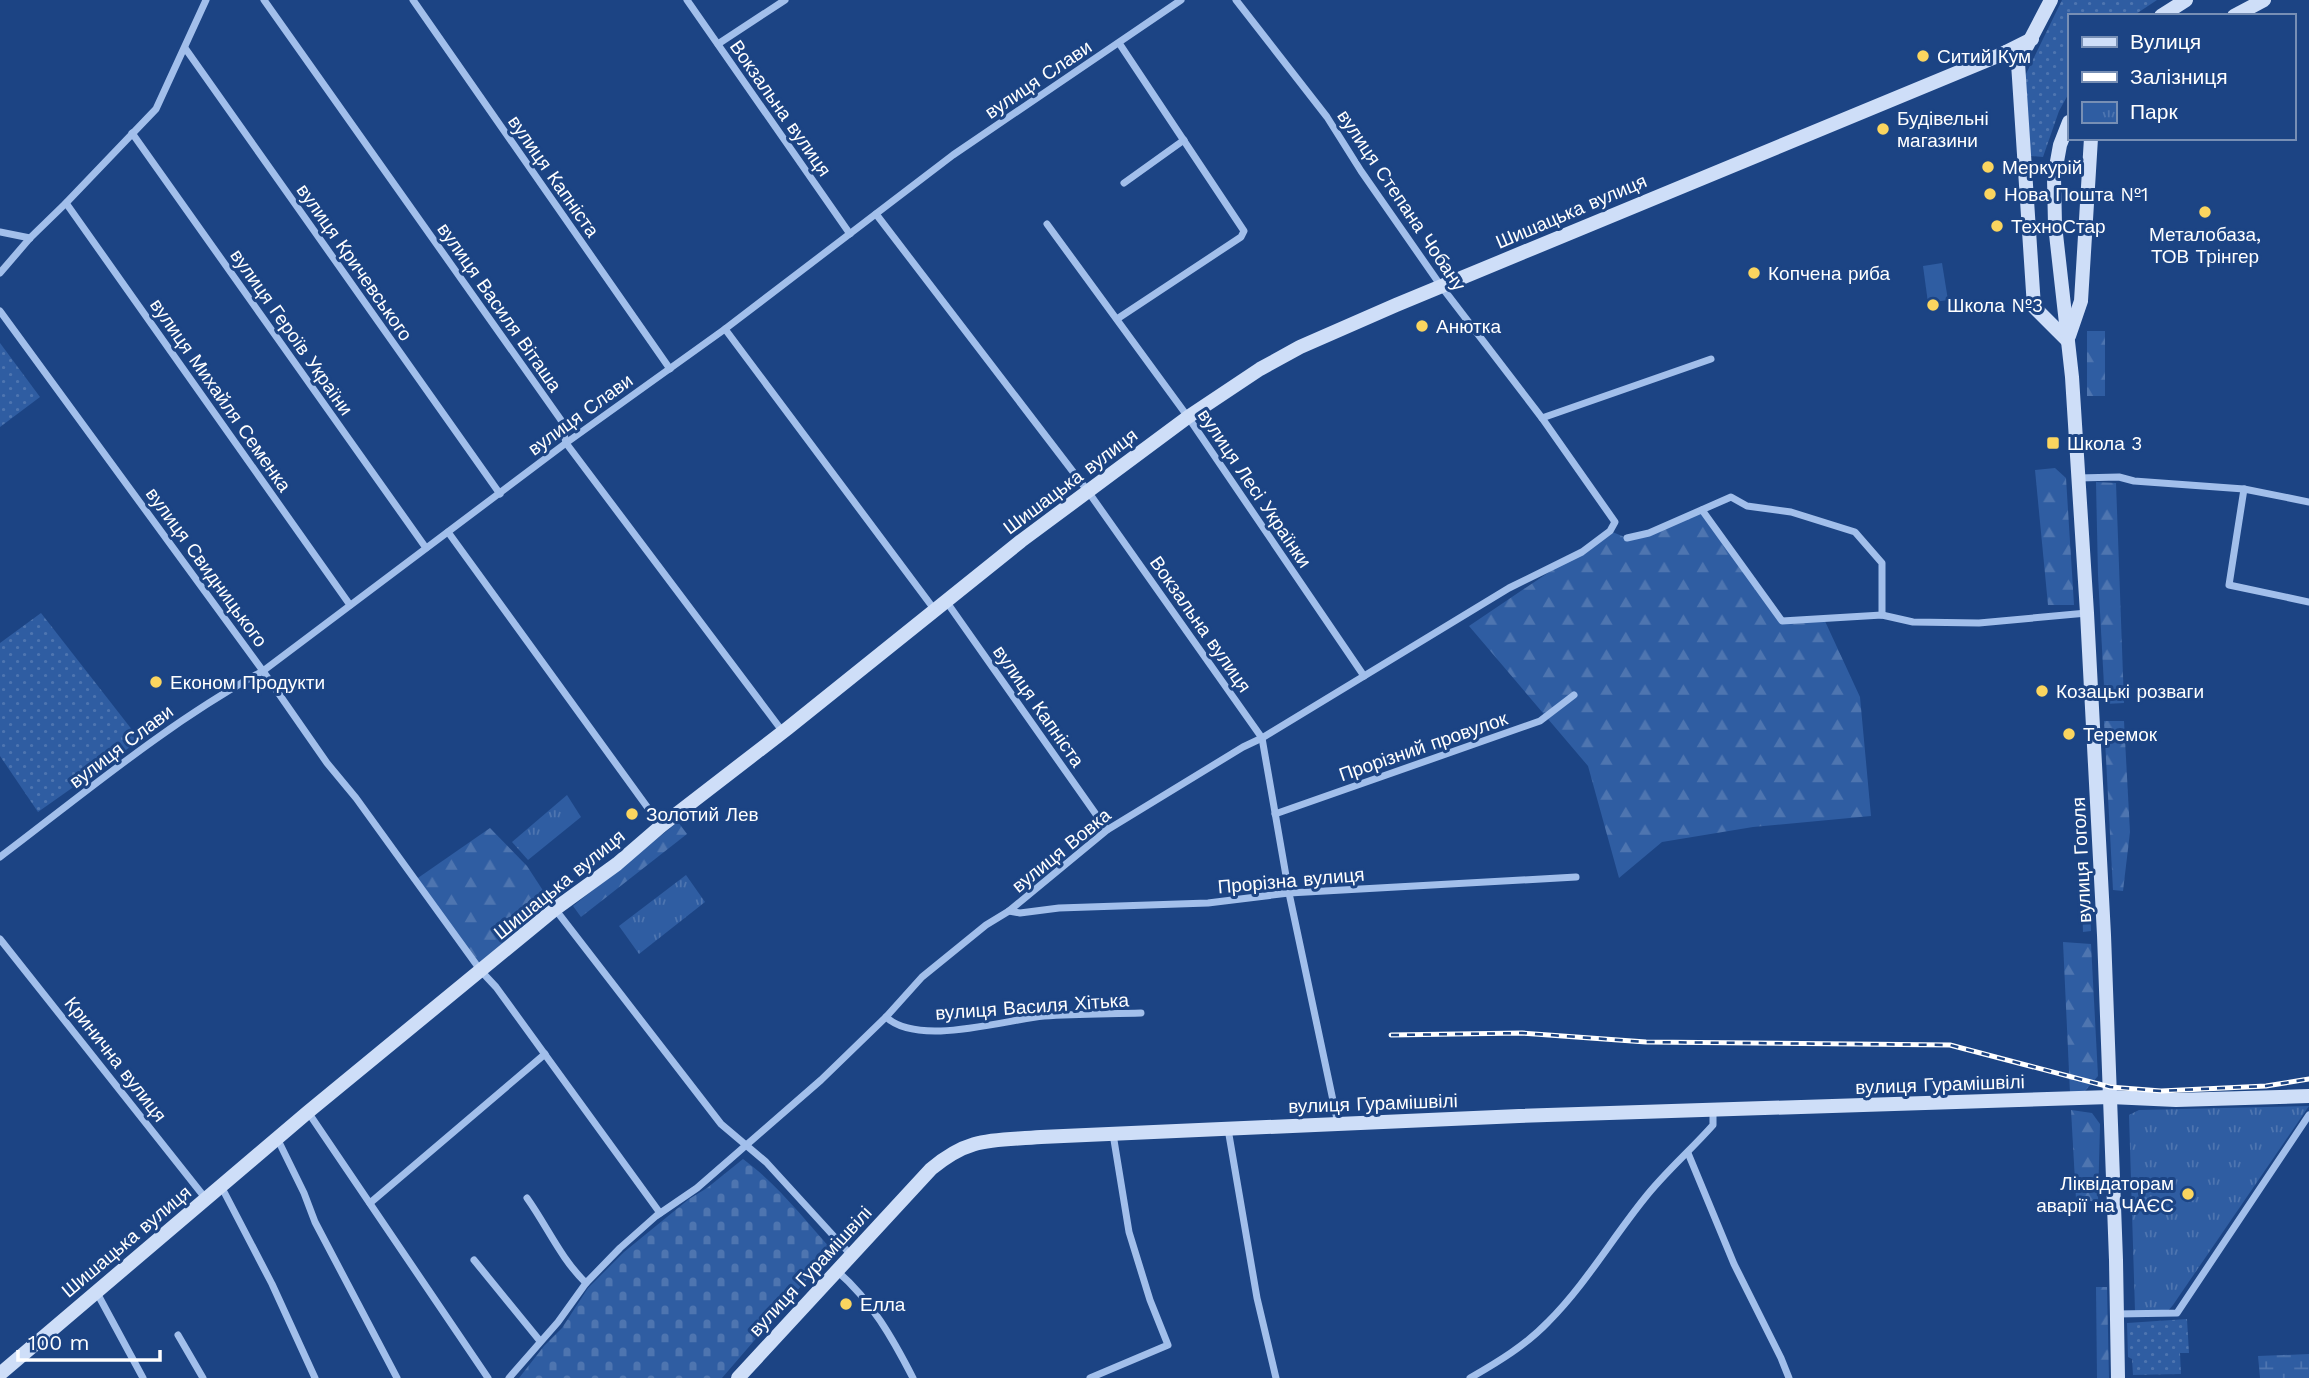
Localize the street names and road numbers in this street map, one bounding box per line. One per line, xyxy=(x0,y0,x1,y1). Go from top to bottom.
street label: вулиця Слави xyxy=(980,35,1096,124)
street label: Вокзальна вулиця xyxy=(725,36,836,181)
street label: вулиця Степана Чобану xyxy=(1332,105,1471,296)
street label: вулиця Капніста xyxy=(503,111,604,242)
street label: Шишацька вулиця xyxy=(1492,169,1650,254)
street label: вулиця Кричевського xyxy=(292,179,417,345)
street label: вулиця Василя Віташа xyxy=(433,218,567,397)
street label: вулиця Героїв України xyxy=(225,245,358,420)
street label: вулиця Михайля Семенка xyxy=(145,294,296,497)
street label: вулиця Слави xyxy=(523,369,637,460)
street label: вулиця Лесі Українки xyxy=(1193,404,1316,572)
street label: Шишацька вулиця xyxy=(999,423,1142,539)
street label: вулиця Свидницького xyxy=(141,483,272,652)
street label: Вокзальна вулиця xyxy=(1145,552,1256,697)
street label: вулиця Капніста xyxy=(988,641,1089,772)
street label: вулиця Слави xyxy=(65,700,178,793)
street label: Прорізний провулок xyxy=(1336,707,1511,786)
street label: вулиця Гоголя xyxy=(2067,797,2096,923)
street label: вулиця Вовка xyxy=(1007,803,1116,897)
street label: Шишацька вулиця xyxy=(489,824,630,944)
street label: Прорізна вулиця xyxy=(1217,863,1365,898)
street label: вулиця Василя Хітька xyxy=(934,988,1130,1025)
street label: Кринична вулиця xyxy=(60,992,172,1126)
street label: вулиця Гурамішвілі xyxy=(1855,1070,2025,1099)
street label: вулиця Гурамішвілі xyxy=(1288,1089,1458,1118)
street label: Шишацька вулиця xyxy=(57,1180,196,1302)
street label: вулиця Гурамішвілі xyxy=(744,1201,877,1341)

